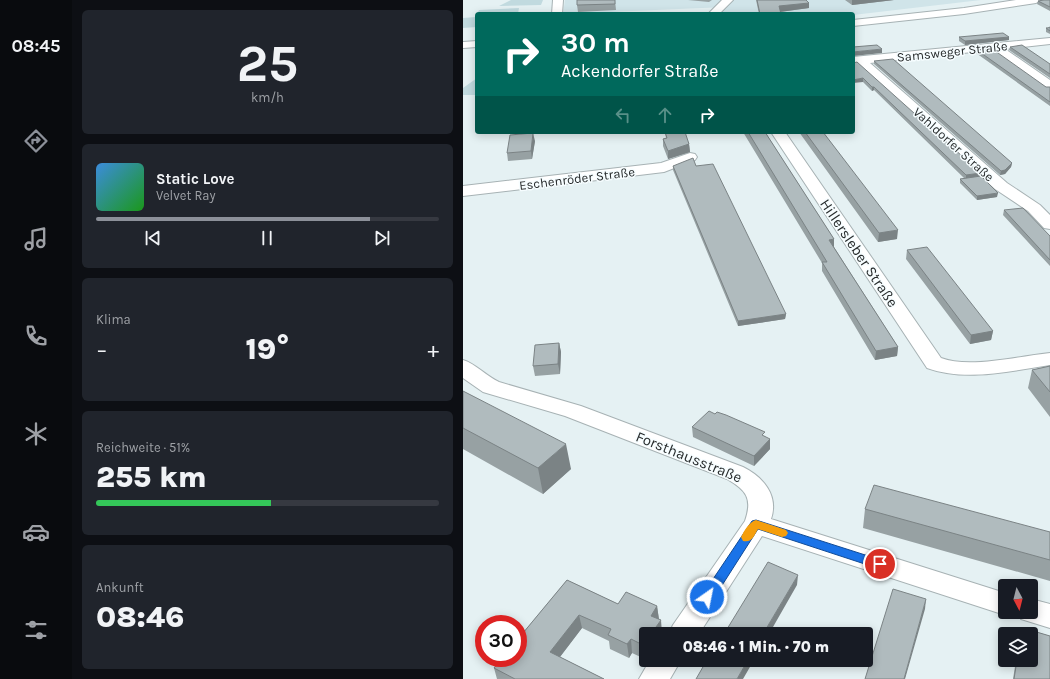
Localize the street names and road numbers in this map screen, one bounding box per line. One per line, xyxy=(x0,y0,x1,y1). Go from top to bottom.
street label: Samsweger Straße xyxy=(896,38,1008,65)
street label: Vahldorfer Straße xyxy=(910,104,997,185)
street label: Eschenröder Straße xyxy=(518,164,636,193)
street label: Hillersleber Straße xyxy=(816,195,902,311)
street label: Forsthausstraße xyxy=(633,427,745,487)

